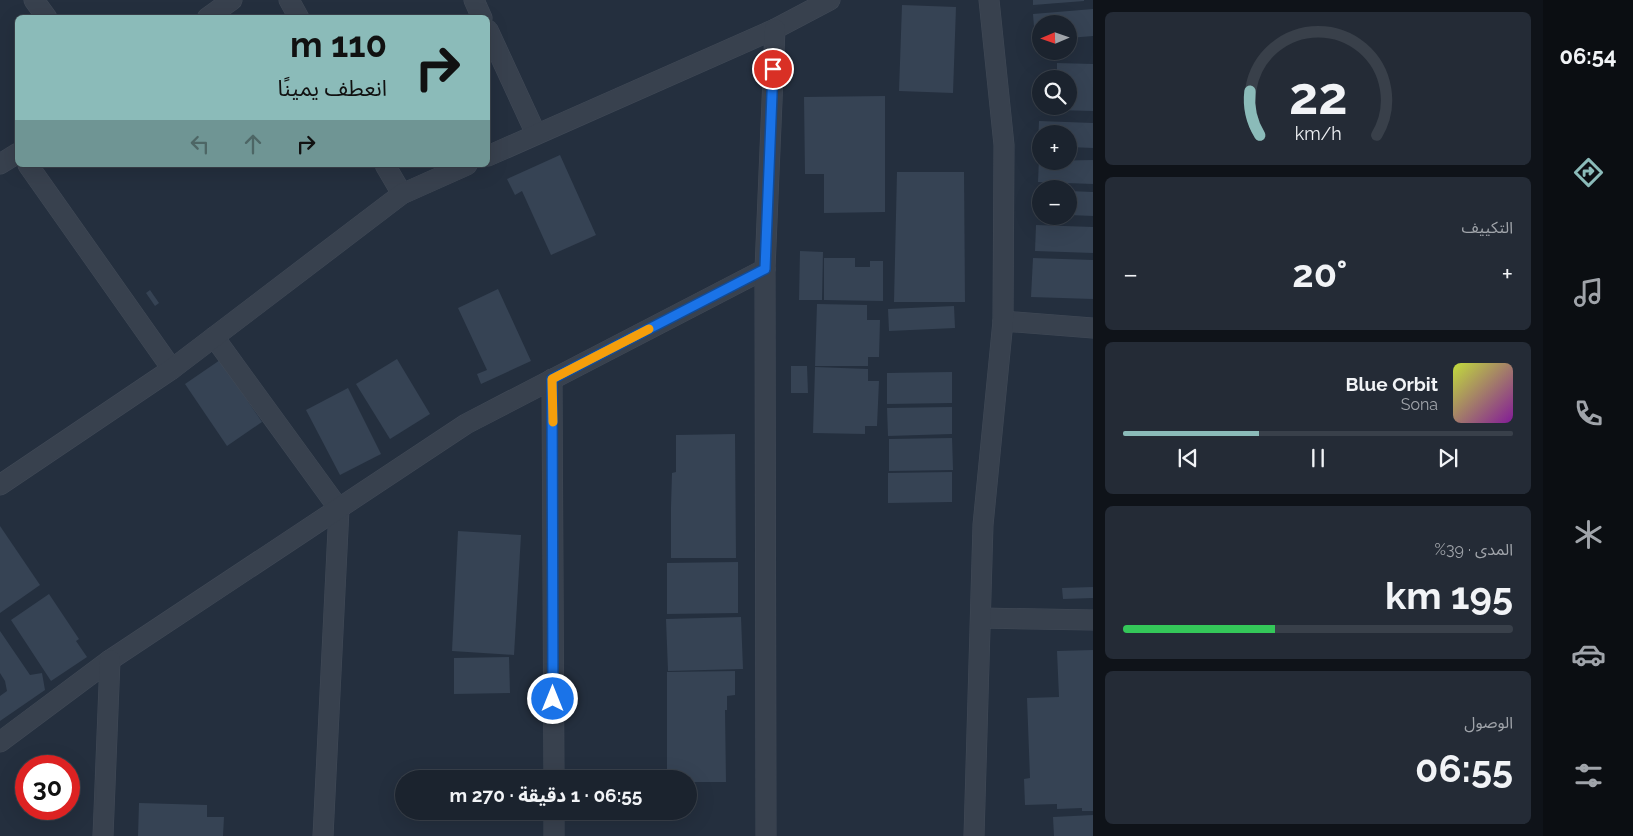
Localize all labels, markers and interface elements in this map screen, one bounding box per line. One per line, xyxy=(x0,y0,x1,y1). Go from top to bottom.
north arrow xyxy=(1032,15,1078,60)
map controls xyxy=(1032,15,1077,225)
text: 110 m xyxy=(290,24,387,65)
icon: right xyxy=(405,35,470,100)
text: 06:54 xyxy=(1559,43,1617,69)
pin xyxy=(752,48,794,90)
icon: arrive xyxy=(759,55,787,83)
text: 22 xyxy=(1289,65,1347,126)
button: search xyxy=(1032,70,1077,115)
text: انعطف يمينًا xyxy=(278,75,387,101)
text: km/h xyxy=(1294,123,1342,144)
button: + xyxy=(1032,125,1077,170)
icon: left xyxy=(186,130,214,158)
icon: ahead xyxy=(239,130,267,158)
icon: right xyxy=(292,130,320,158)
icon: directions xyxy=(1571,155,1606,190)
button: − xyxy=(1032,180,1077,225)
text: التكييف xyxy=(1461,218,1513,237)
text: 20° xyxy=(1292,251,1347,296)
text: − xyxy=(1123,258,1138,291)
text: + xyxy=(1501,258,1513,291)
icon: music xyxy=(1571,275,1606,310)
text: Blue Orbit xyxy=(1346,373,1438,395)
text: Sona xyxy=(1401,395,1438,414)
icon: phone xyxy=(1571,396,1606,431)
icon: previous xyxy=(1174,444,1202,472)
icon: pause xyxy=(1304,444,1332,472)
icon: next xyxy=(1434,444,1462,472)
icon: climate xyxy=(1571,517,1606,552)
text: المدى · 39% xyxy=(1435,540,1513,559)
text: 195 km xyxy=(1385,573,1513,618)
icon: car xyxy=(1571,637,1606,672)
position arrow xyxy=(526,672,578,724)
text: الوصول xyxy=(1464,713,1513,732)
text: 06:55 xyxy=(1415,746,1513,791)
speed limit sign: 30 xyxy=(15,755,80,820)
icon: filters xyxy=(1571,758,1606,793)
text: 06:55 · 1 دقيقة · 270 m xyxy=(450,784,642,806)

